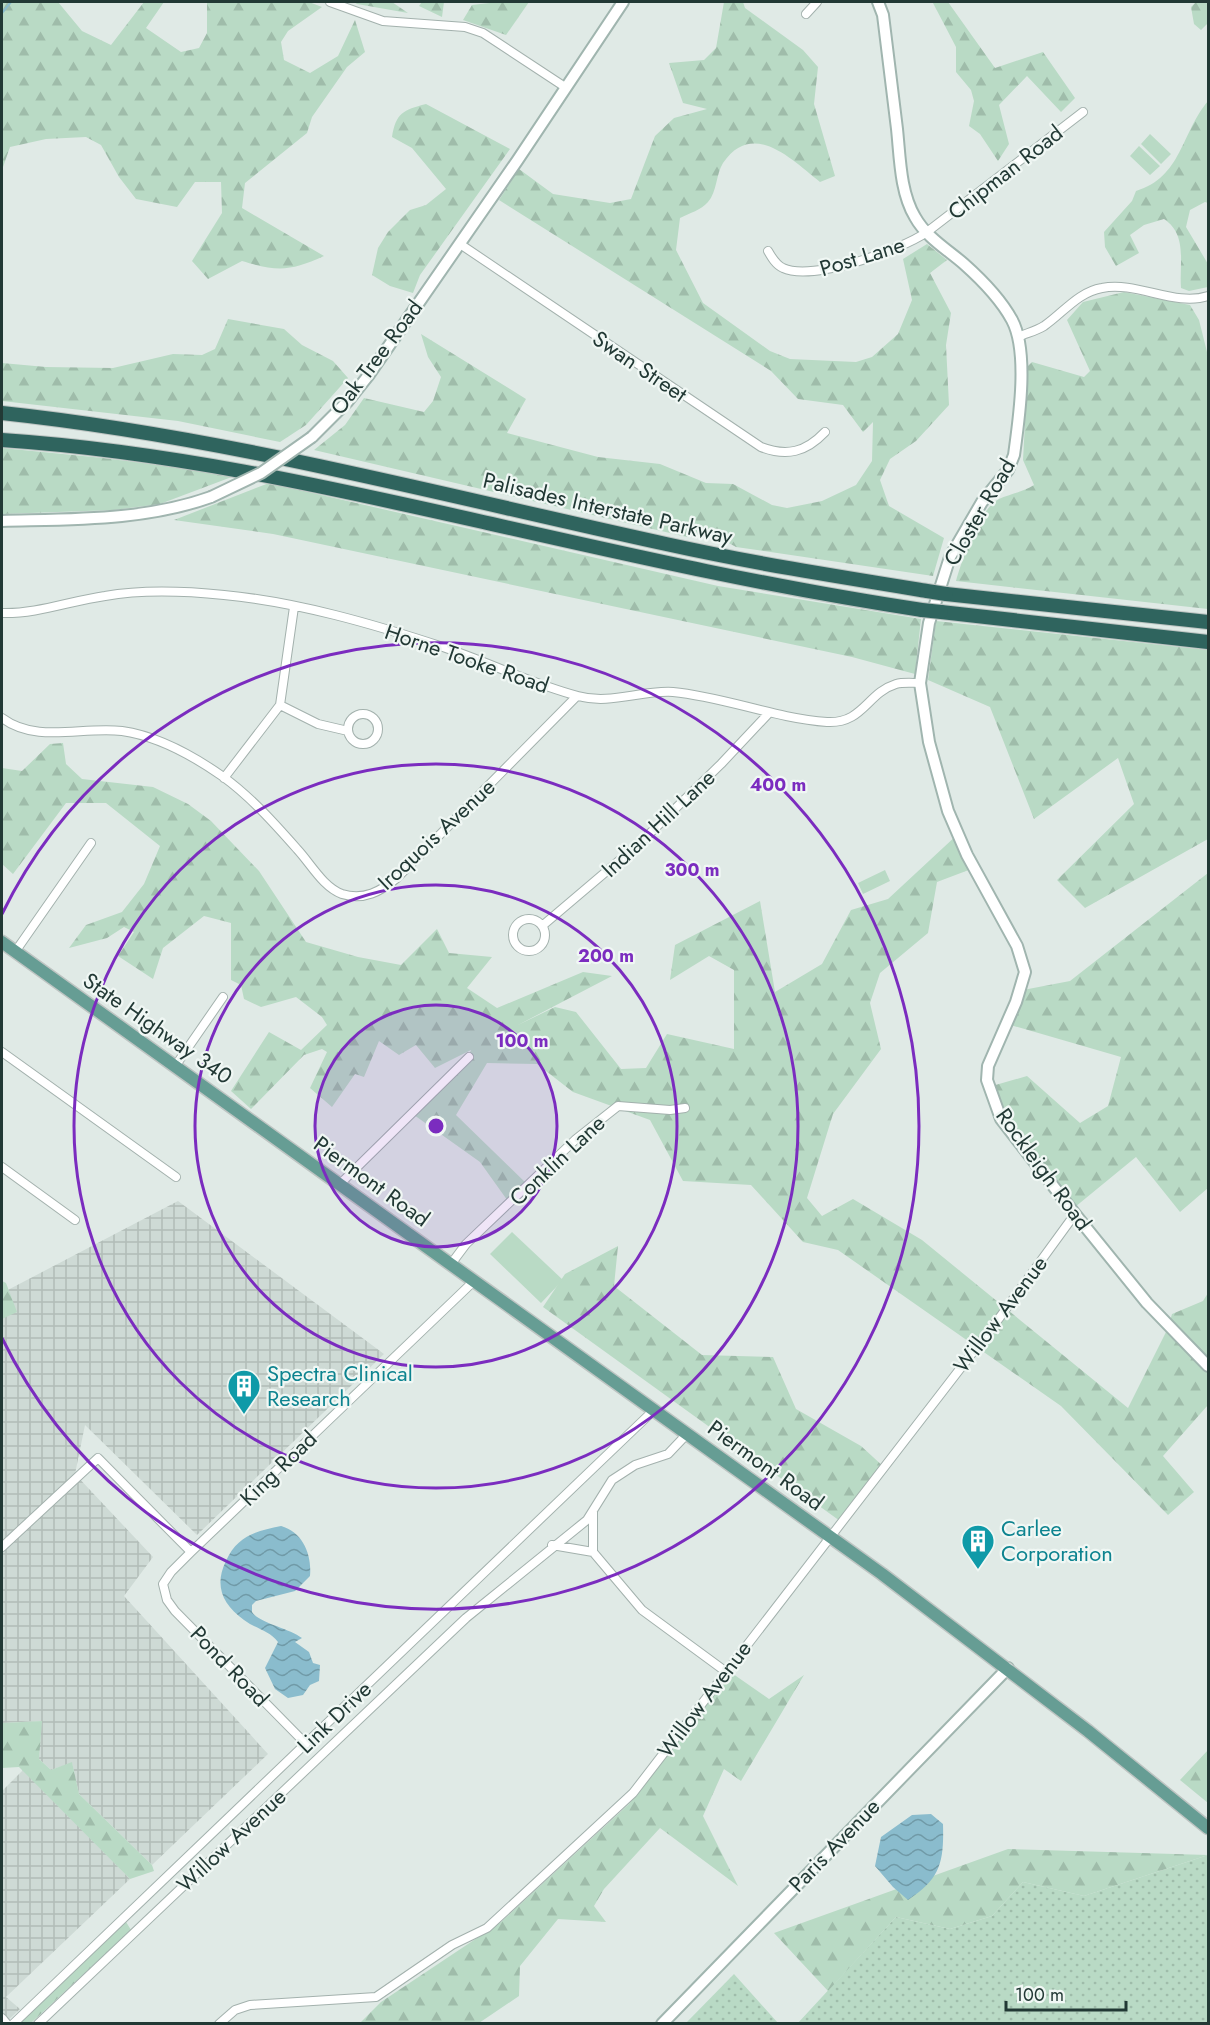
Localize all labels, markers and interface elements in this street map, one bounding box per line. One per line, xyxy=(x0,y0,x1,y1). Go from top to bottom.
street label: Chipman Road xyxy=(941,117,1069,227)
street label: Post Lane xyxy=(815,228,909,284)
street label: Oak Tree Road xyxy=(322,293,430,421)
street label: Swan Street xyxy=(586,322,694,410)
street label: Closter Road xyxy=(935,452,1023,572)
street label: Palisades Interstate Parkway xyxy=(480,464,736,552)
street label: Horne Tooke Road xyxy=(381,615,553,701)
street label: Indian Hill Lane xyxy=(594,762,722,884)
street label: Iroquois Avenue xyxy=(370,771,502,897)
text: 400 m xyxy=(750,772,806,798)
text: 300 m xyxy=(664,857,720,883)
text: 200 m xyxy=(578,943,634,969)
street label: State Highway 340 xyxy=(77,964,239,1092)
text: 100 m xyxy=(495,1028,549,1054)
street label: Rockleigh Road xyxy=(989,1101,1099,1237)
street label: Conklin Lane xyxy=(502,1107,612,1213)
centre of rings xyxy=(426,1116,446,1136)
street label: Piermont Road xyxy=(307,1128,437,1234)
street label: Willow Avenue xyxy=(945,1249,1055,1379)
place label: Spectra Clinical Research xyxy=(267,1357,413,1414)
building icon: Spectra Clinical Research xyxy=(226,1368,262,1415)
street label: Piermont Road xyxy=(701,1412,831,1518)
street label: King Road xyxy=(232,1423,324,1513)
place label: Carlee Corporation xyxy=(1001,1512,1113,1569)
building icon: Carlee Corporation xyxy=(960,1523,996,1570)
street label: Pond Road xyxy=(183,1618,277,1714)
street label: Willow Avenue xyxy=(649,1634,759,1764)
street label: Link Drive xyxy=(290,1673,378,1761)
street label: Willow Avenue xyxy=(169,1781,293,1899)
street label: Paris Avenue xyxy=(781,1791,887,1899)
scale bar xyxy=(1006,1974,1126,2012)
text: 100 m xyxy=(1015,1982,1064,2008)

